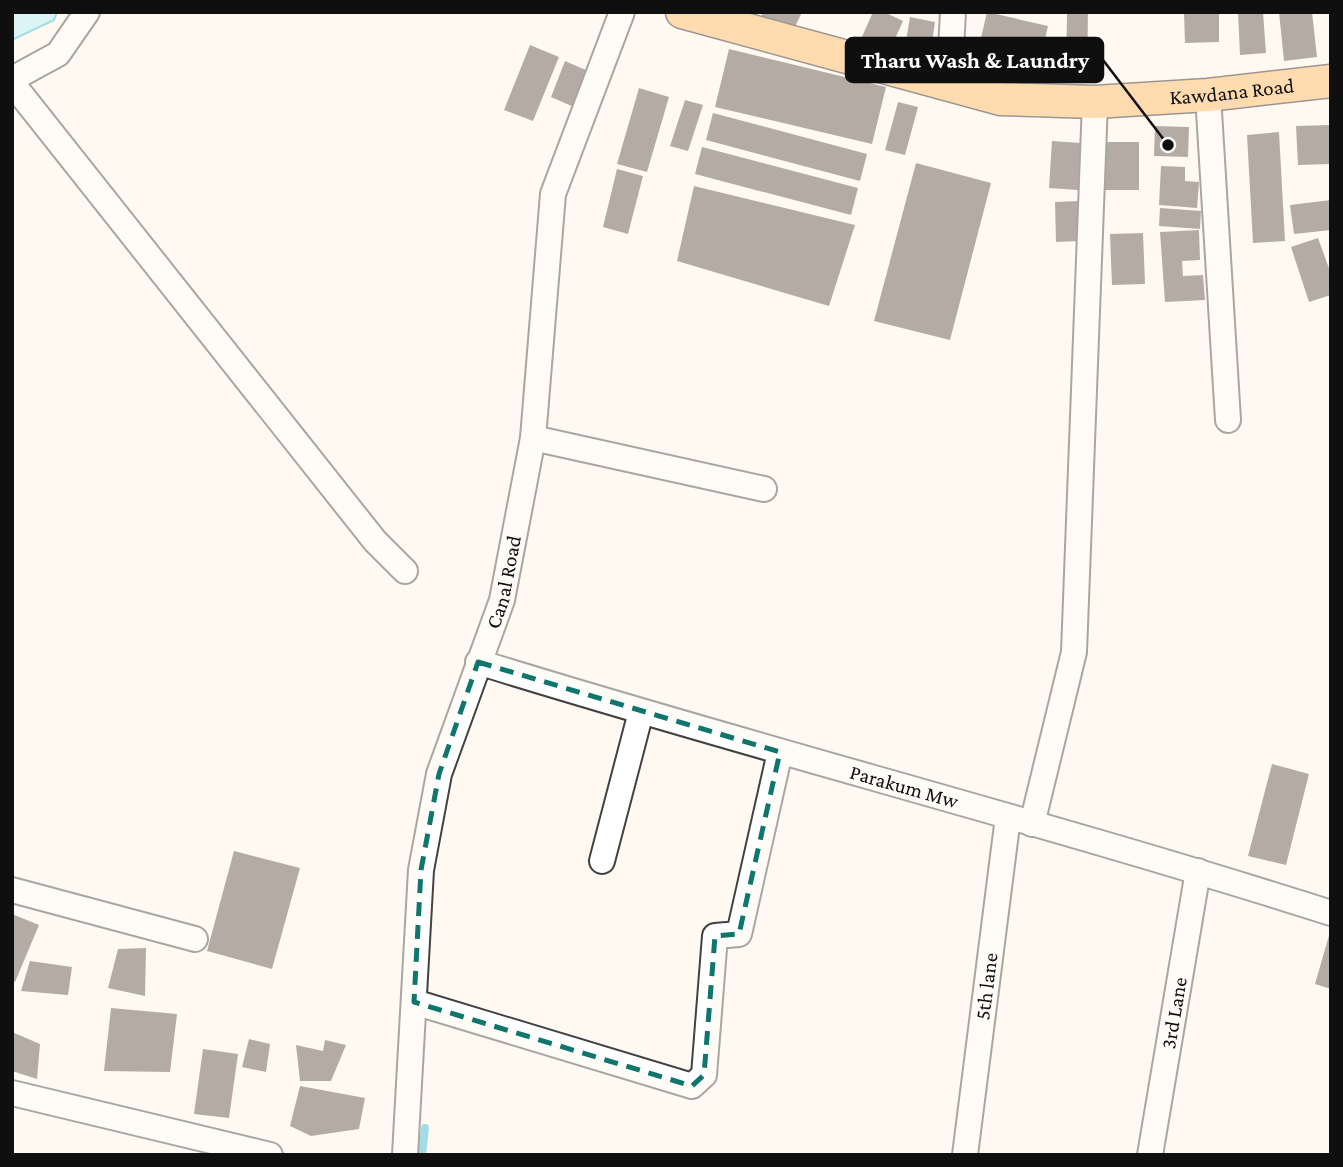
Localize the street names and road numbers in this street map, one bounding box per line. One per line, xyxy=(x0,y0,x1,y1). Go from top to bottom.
street label: Kawdana Road xyxy=(1169,73,1295,109)
street label: Canal Road xyxy=(481,534,526,632)
street label: Parakum Mw xyxy=(847,760,962,813)
street label: 5th lane xyxy=(970,951,1003,1021)
street label: 3rd Lane xyxy=(1156,975,1192,1051)

